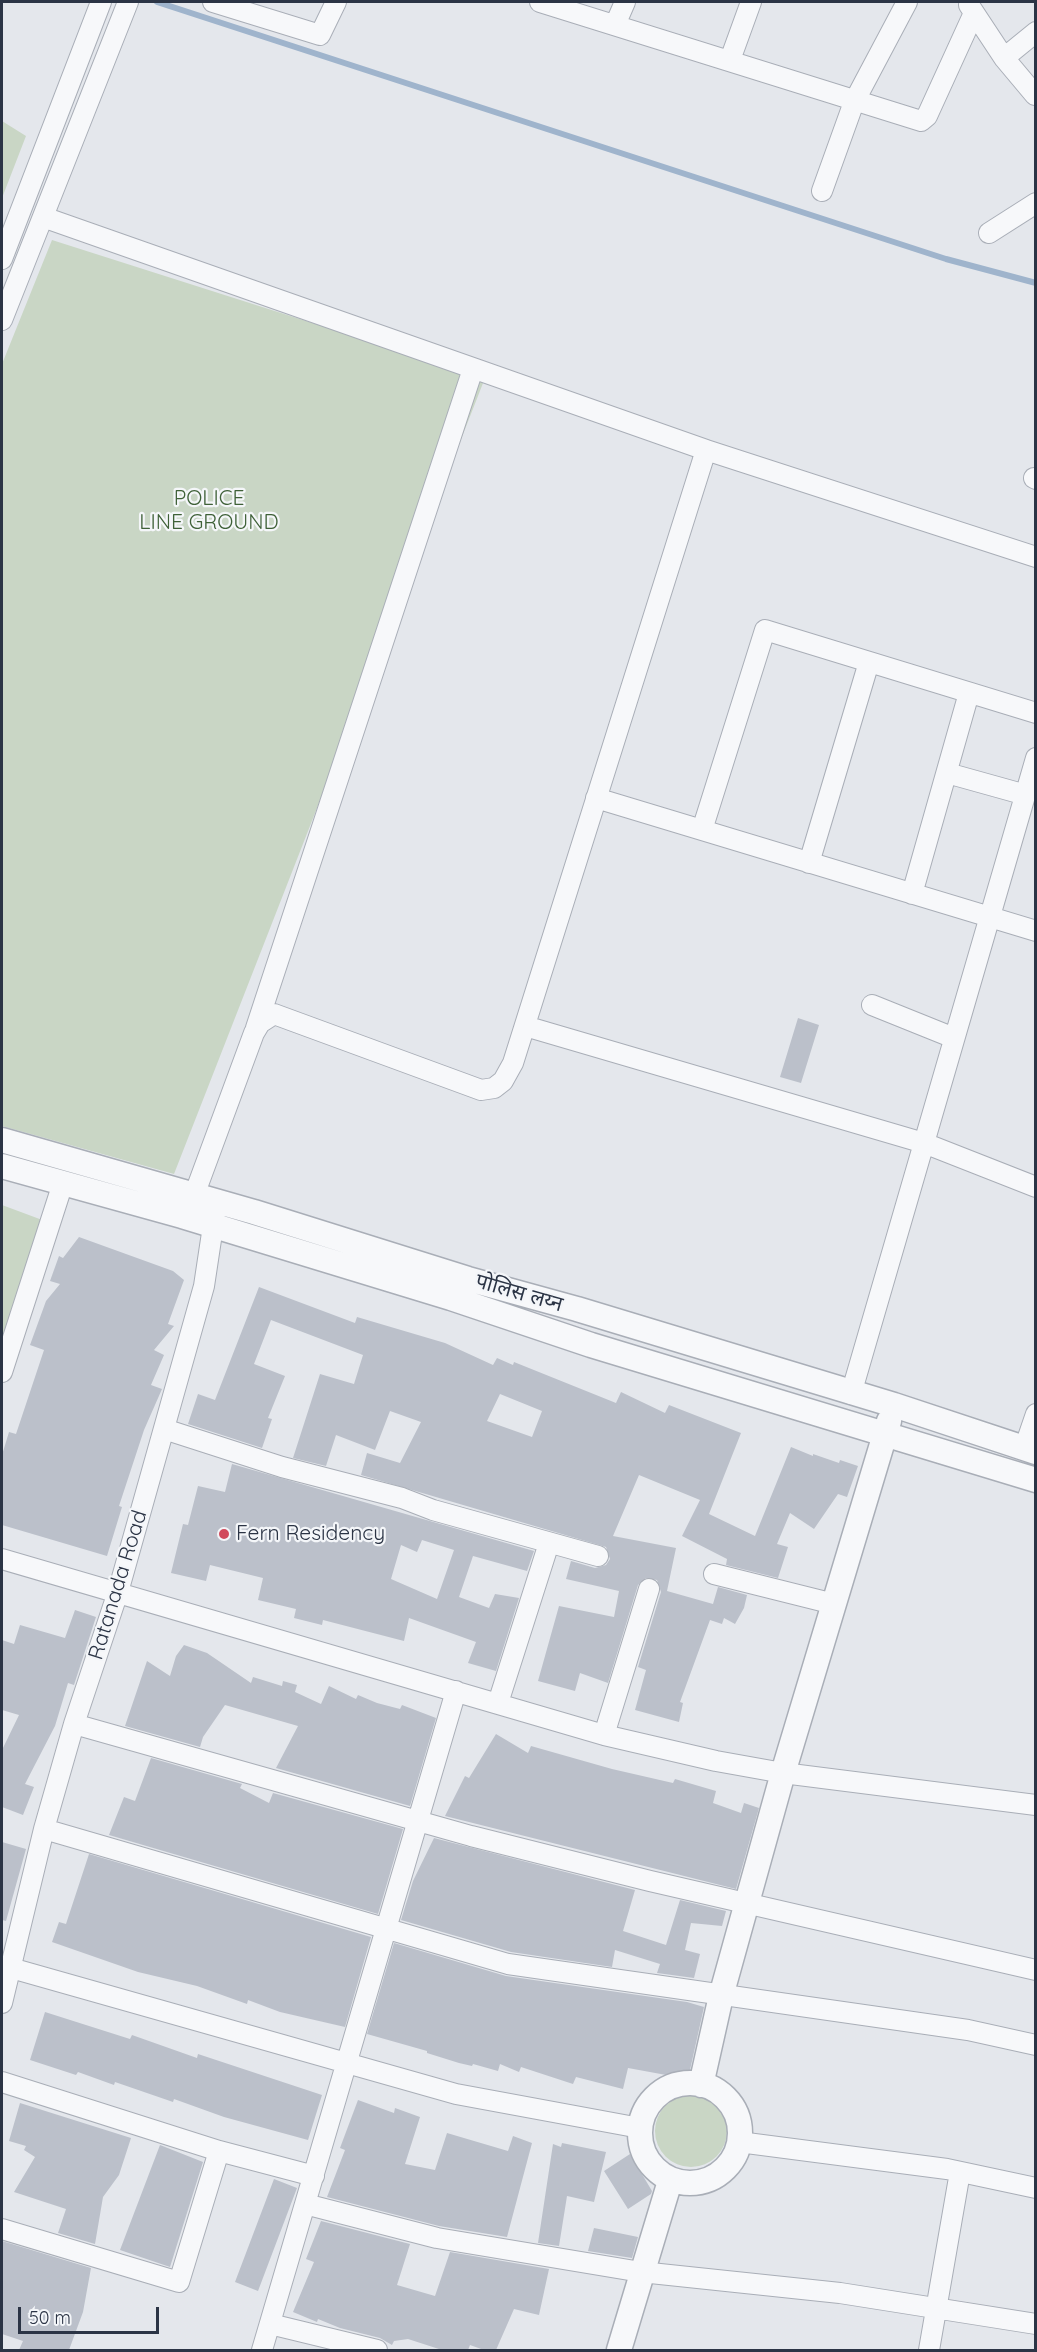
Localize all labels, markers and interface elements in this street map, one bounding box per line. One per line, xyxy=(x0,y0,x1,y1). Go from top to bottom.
park label: POLICE LINE GROUND xyxy=(139,486,279,536)
street label: पोलिस लय्न xyxy=(472,1269,566,1317)
street label: Ratanada Road xyxy=(83,1507,153,1663)
place label: Fern Residency xyxy=(236,1521,385,1547)
marker: Fern Residency xyxy=(217,1527,231,1541)
scale bar xyxy=(21,2295,162,2333)
text: 50 m xyxy=(29,2306,71,2329)

